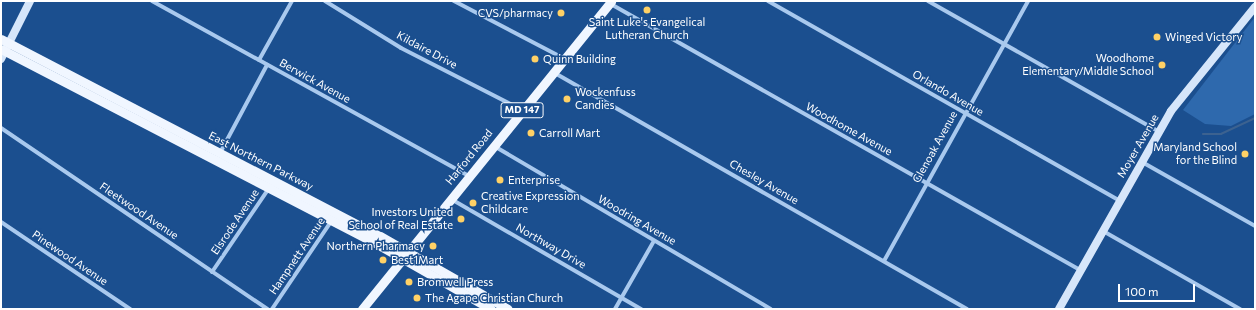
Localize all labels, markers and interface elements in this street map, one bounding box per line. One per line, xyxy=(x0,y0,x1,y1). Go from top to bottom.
marker: Saint Luke's Evangelical Lutheran Church xyxy=(642,5,652,15)
place label: CVS/pharmacy xyxy=(478,6,553,20)
marker: CVS/pharmacy xyxy=(556,8,566,18)
place label: Saint Luke's Evangelical Lutheran Church xyxy=(589,16,705,42)
street label: Kildaire Drive xyxy=(394,29,460,71)
place label: Winged Victory xyxy=(1165,30,1242,44)
marker: Winged Victory xyxy=(1152,32,1162,42)
place label: Quinn Building xyxy=(543,52,616,66)
place label: Woodhome Elementary/Middle School xyxy=(1022,52,1154,78)
marker: Quinn Building xyxy=(530,54,540,64)
street label: Berwick Avenue xyxy=(277,56,353,106)
marker: Woodhome Elementary/Middle School xyxy=(1157,60,1167,70)
street label: Orlando Avenue xyxy=(910,67,986,119)
place label: Wockenfuss Candies xyxy=(575,86,636,112)
marker: Wockenfuss Candies xyxy=(562,94,572,104)
street label: Woodhome Avenue xyxy=(803,100,895,158)
road number: MD 147 xyxy=(500,102,544,118)
street label: Glenoak Avenue xyxy=(910,109,960,185)
street label: Moyer Avenue xyxy=(1114,112,1162,180)
place label: Carroll Mart xyxy=(539,126,600,140)
street label: Harford Road xyxy=(443,127,495,187)
marker: Carroll Mart xyxy=(526,128,536,138)
street label: East Northern Parkway xyxy=(207,129,315,193)
place label: Maryland School for the Blind xyxy=(1153,141,1237,167)
marker: Maryland School for the Blind xyxy=(1240,149,1250,159)
street label: Chesley Avenue xyxy=(727,157,801,207)
place label: Enterprise xyxy=(508,173,560,187)
marker: Enterprise xyxy=(495,175,505,185)
street label: Fleetwood Avenue xyxy=(97,180,181,242)
street label: Elsrode Avenue xyxy=(208,187,262,257)
place label: Creative Expression Childcare xyxy=(481,190,580,216)
street label: Woodring Avenue xyxy=(596,192,678,248)
marker: Creative Expression Childcare xyxy=(468,198,478,208)
place label: Investors United School of Real Estate xyxy=(348,206,453,232)
marker: Investors United School of Real Estate xyxy=(456,214,466,224)
street label: Hampnett Avenue xyxy=(266,215,328,297)
street label: Northway Drive xyxy=(514,221,588,271)
street label: Pinewood Avenue xyxy=(30,228,110,288)
place label: Northern Pharmacy xyxy=(326,239,425,253)
marker: Northern Pharmacy xyxy=(428,241,438,251)
place label: Best1Mart xyxy=(391,253,443,267)
marker: Best1Mart xyxy=(378,255,388,265)
place label: Bromwell Press xyxy=(417,275,493,289)
scale bar xyxy=(1120,276,1197,302)
marker: Bromwell Press xyxy=(404,277,414,287)
text: 100 m xyxy=(1125,284,1159,298)
place label: The Agape Christian Church xyxy=(425,291,563,305)
marker: The Agape Christian Church xyxy=(412,293,422,303)

